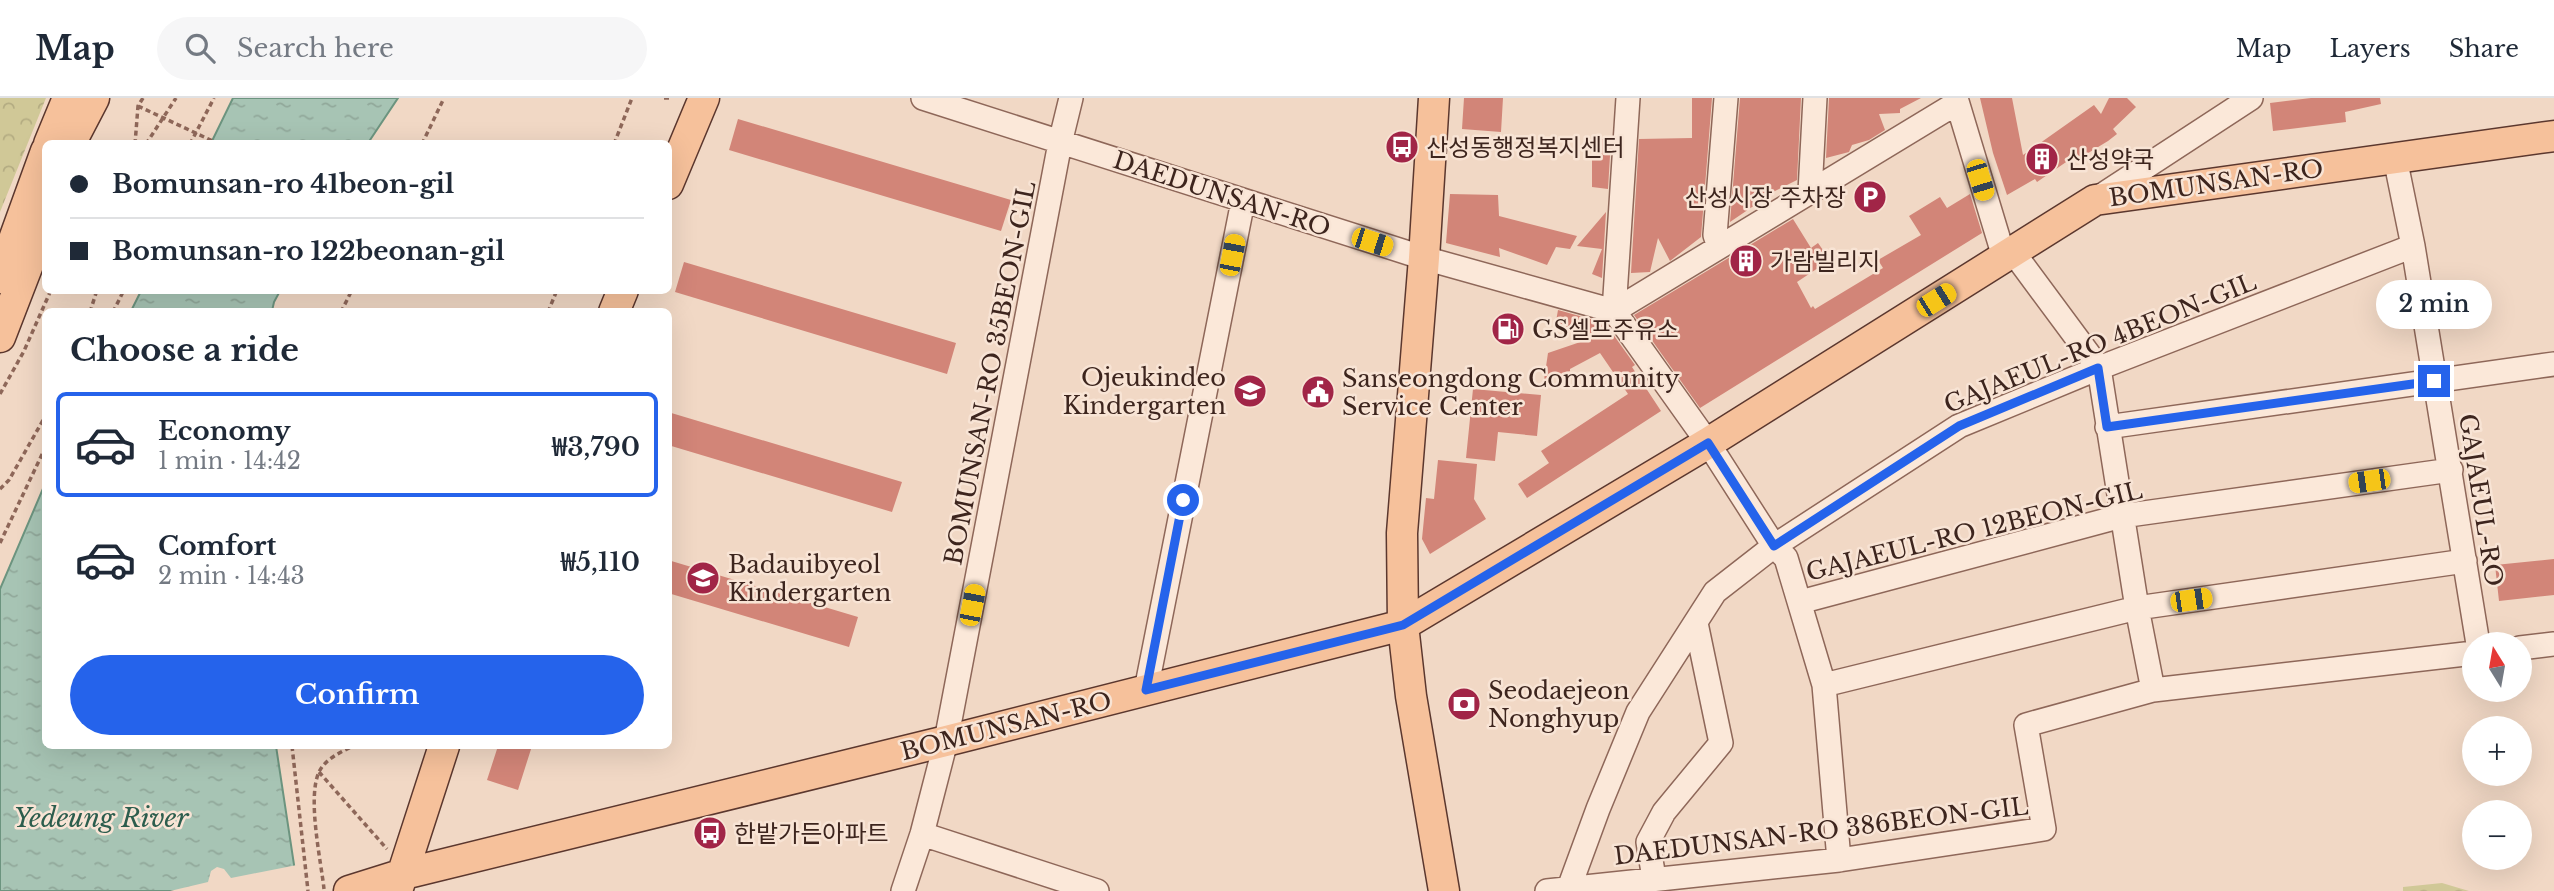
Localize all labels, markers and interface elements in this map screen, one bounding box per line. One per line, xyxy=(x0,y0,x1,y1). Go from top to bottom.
search box xyxy=(157,17,647,80)
text: Map xyxy=(35,28,115,69)
icon: search xyxy=(181,29,219,67)
text: Search here xyxy=(237,32,394,64)
text: Map xyxy=(2236,34,2292,63)
text: Layers xyxy=(2330,34,2411,63)
text: Share xyxy=(2449,34,2519,63)
bus stop icon: 산성동행정복지센터 xyxy=(1383,128,1421,166)
place label: 산성동행정복지센터 xyxy=(1426,133,1625,162)
building icon: 산성약국 xyxy=(2023,140,2061,178)
street label: DAEDUNSAN-RO xyxy=(1110,145,1334,243)
place label: 산성약국 xyxy=(2066,145,2154,174)
street label: BOMUNSAN-RO xyxy=(2107,154,2325,212)
car xyxy=(1964,157,1997,203)
text: Bomunsan-ro 41beon-gil xyxy=(112,168,454,200)
parking icon: 산성시장 주차장 xyxy=(1851,178,1889,216)
street label: BOMUNSAN-RO 35BEON-GIL xyxy=(939,179,1041,567)
place label: 산성시장 주차장 xyxy=(1685,183,1846,212)
car xyxy=(1349,226,1396,258)
car xyxy=(1218,232,1247,278)
text: Bomunsan-ro 122beonan-gil xyxy=(112,235,505,267)
building icon: 가람빌리지 xyxy=(1727,242,1765,280)
place label: 가람빌리지 xyxy=(1770,247,1880,276)
street label: GAJAEUL-RO 4BEON-GIL xyxy=(1940,267,2260,419)
car xyxy=(1913,280,1960,320)
callout: 2 min xyxy=(2376,280,2492,328)
text: 2 min xyxy=(2399,290,2469,318)
fuel station icon: GS셀프주유소 xyxy=(1489,310,1527,348)
place label: GS셀프주유소 xyxy=(1532,315,1679,344)
text: Choose a ride xyxy=(70,330,299,370)
place label: Ojeukindeo Kindergarten xyxy=(1063,363,1226,420)
place label: Sanseongdong Community Service Center xyxy=(1342,364,1680,421)
route end xyxy=(2418,365,2450,397)
school or university icon: Ojeukindeo Kindergarten xyxy=(1231,372,1269,410)
public building icon: Sanseongdong Community Service Center xyxy=(1299,373,1337,411)
street label: GAJAEUL-RO xyxy=(2453,412,2509,588)
icon: car xyxy=(74,413,137,476)
text: Economy xyxy=(158,415,291,447)
text: ₩3,790 xyxy=(552,431,640,463)
text: 1 min · 14:42 xyxy=(158,447,301,475)
car xyxy=(2347,468,2392,494)
street label: GAJAEUL-RO 12BEON-GIL xyxy=(1803,475,2145,587)
route start xyxy=(1167,484,1199,516)
icon: car xyxy=(74,528,137,591)
text: Comfort xyxy=(158,530,276,562)
text: ₩5,110 xyxy=(561,546,640,578)
place label: Badauibyeol Kindergarten xyxy=(728,550,891,607)
school or university icon: Badauibyeol Kindergarten xyxy=(684,559,722,597)
text: 2 min · 14:43 xyxy=(158,562,305,590)
car xyxy=(958,582,987,628)
car xyxy=(2169,587,2214,613)
north arrow xyxy=(2462,632,2532,702)
map controls xyxy=(2462,632,2532,870)
button: Confirm xyxy=(70,655,644,735)
place label: Seodaejeon Nonghyup xyxy=(1488,676,1629,733)
bank icon: Seodaejeon Nonghyup xyxy=(1445,685,1483,723)
street label: BOMUNSAN-RO xyxy=(898,686,1114,766)
button: + xyxy=(2462,716,2532,786)
street label: DAEDUNSAN-RO 386BEON-GIL xyxy=(1612,791,2030,871)
button: − xyxy=(2462,800,2532,870)
water label: Yedeung River xyxy=(14,802,189,834)
bus stop icon: 한밭가든아파트 xyxy=(691,814,729,852)
place label: 한밭가든아파트 xyxy=(734,819,889,848)

